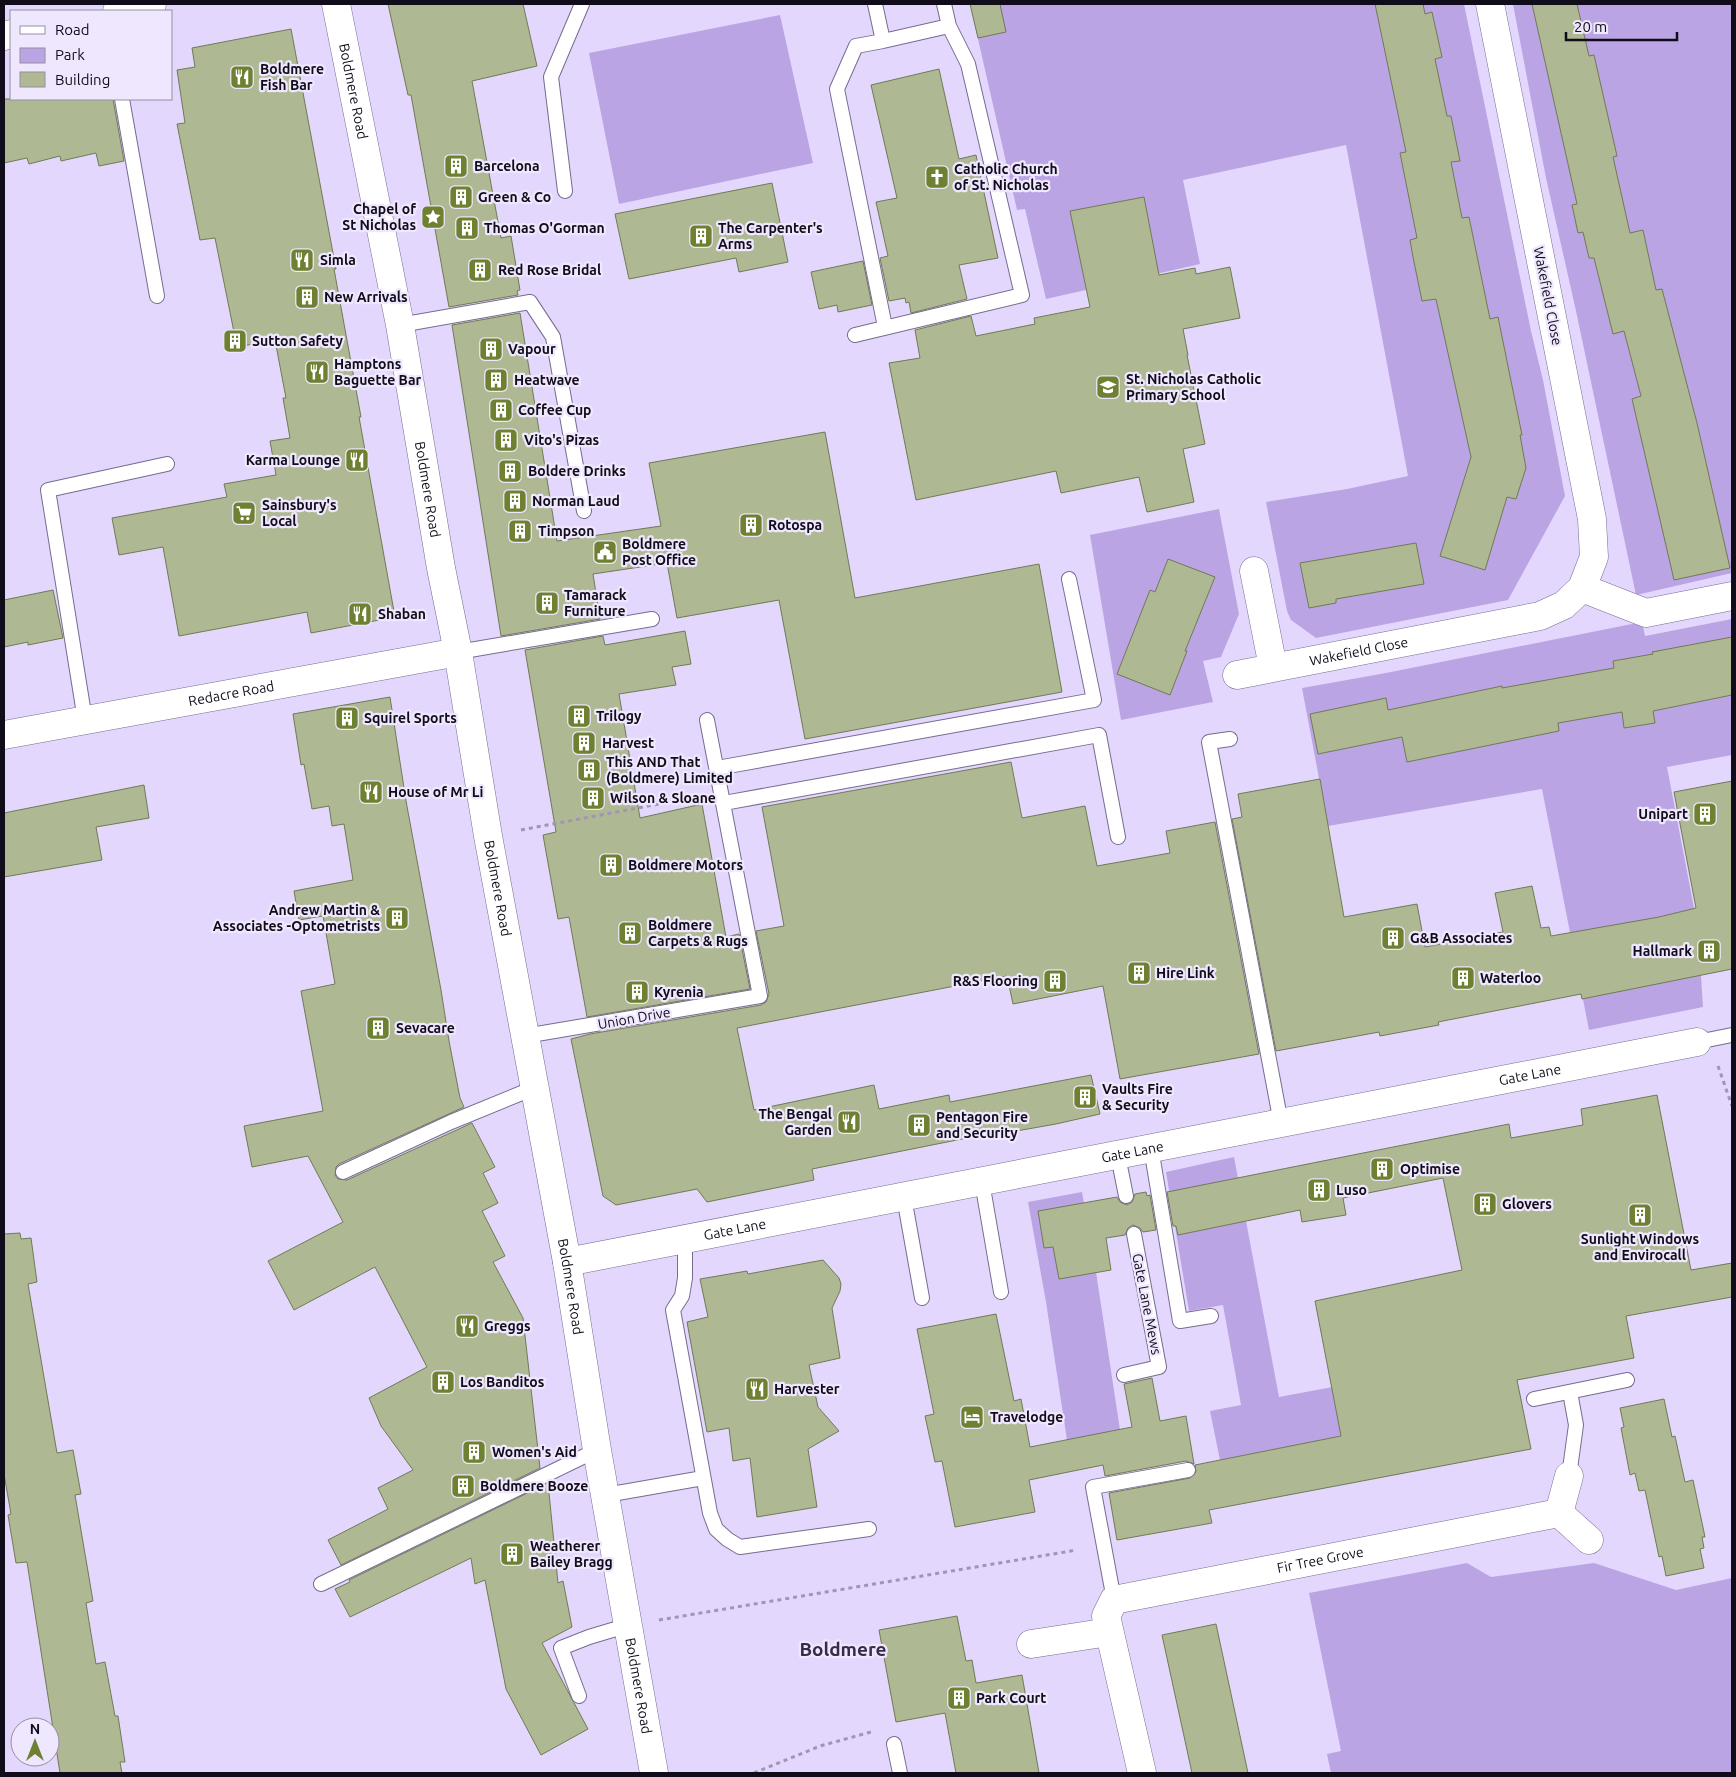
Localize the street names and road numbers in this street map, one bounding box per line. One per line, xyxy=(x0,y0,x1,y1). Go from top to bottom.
street label: Boldmere Road xyxy=(336,42,371,141)
street label: Wakefield Close xyxy=(1531,245,1565,347)
street label: Boldmere Road xyxy=(412,440,444,539)
street label: Wakefield Close xyxy=(1308,634,1409,669)
street label: Redacre Road xyxy=(187,678,275,709)
street label: Boldmere Road xyxy=(481,839,514,938)
street label: Union Drive xyxy=(596,1004,672,1032)
street label: Gate Lane xyxy=(1497,1061,1562,1088)
street label: Gate Lane xyxy=(1100,1138,1165,1166)
street label: Gate Lane xyxy=(702,1215,767,1243)
street label: Boldmere Road xyxy=(555,1237,586,1336)
street label: Gate Lane Mews xyxy=(1129,1252,1165,1356)
street label: Fir Tree Grove xyxy=(1275,1543,1365,1576)
street label: Boldmere Road xyxy=(622,1637,655,1735)

